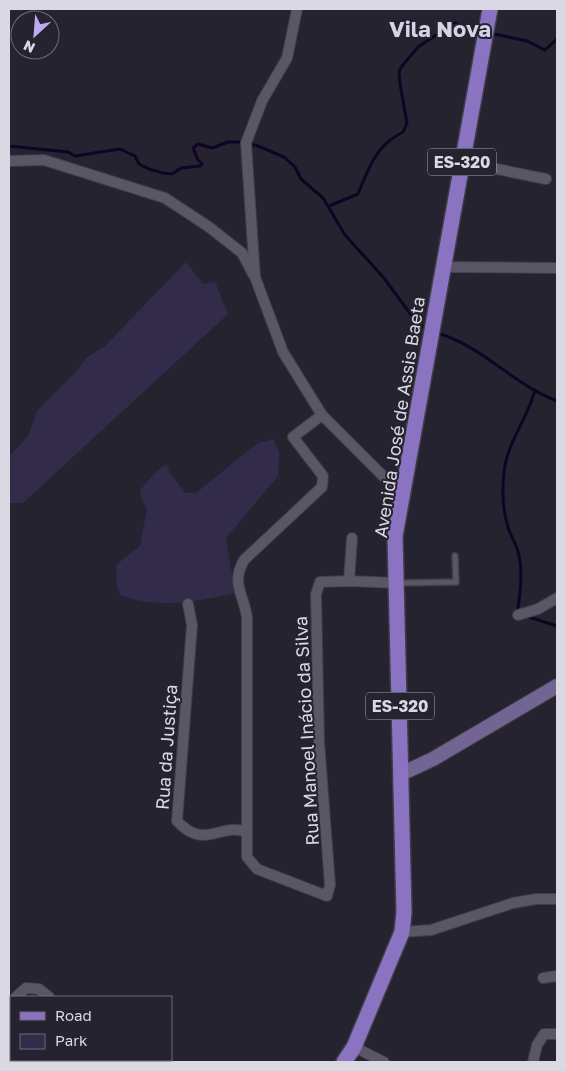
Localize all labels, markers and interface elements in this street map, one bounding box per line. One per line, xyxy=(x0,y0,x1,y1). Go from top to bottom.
north arrow xyxy=(10,10,60,60)
district label: Vila Nova xyxy=(389,15,491,42)
text: N xyxy=(21,37,38,57)
road number: ES-320 xyxy=(428,148,496,176)
street label: Avenida José de Assis Baeta xyxy=(369,295,429,539)
street label: Rua Manoel Inácio da Silva xyxy=(289,616,323,846)
street label: Rua da Justiça xyxy=(151,684,181,810)
road number: ES-320 xyxy=(366,692,434,719)
legend xyxy=(10,996,172,1061)
text: Road xyxy=(55,1006,92,1024)
text: Park xyxy=(55,1031,88,1049)

